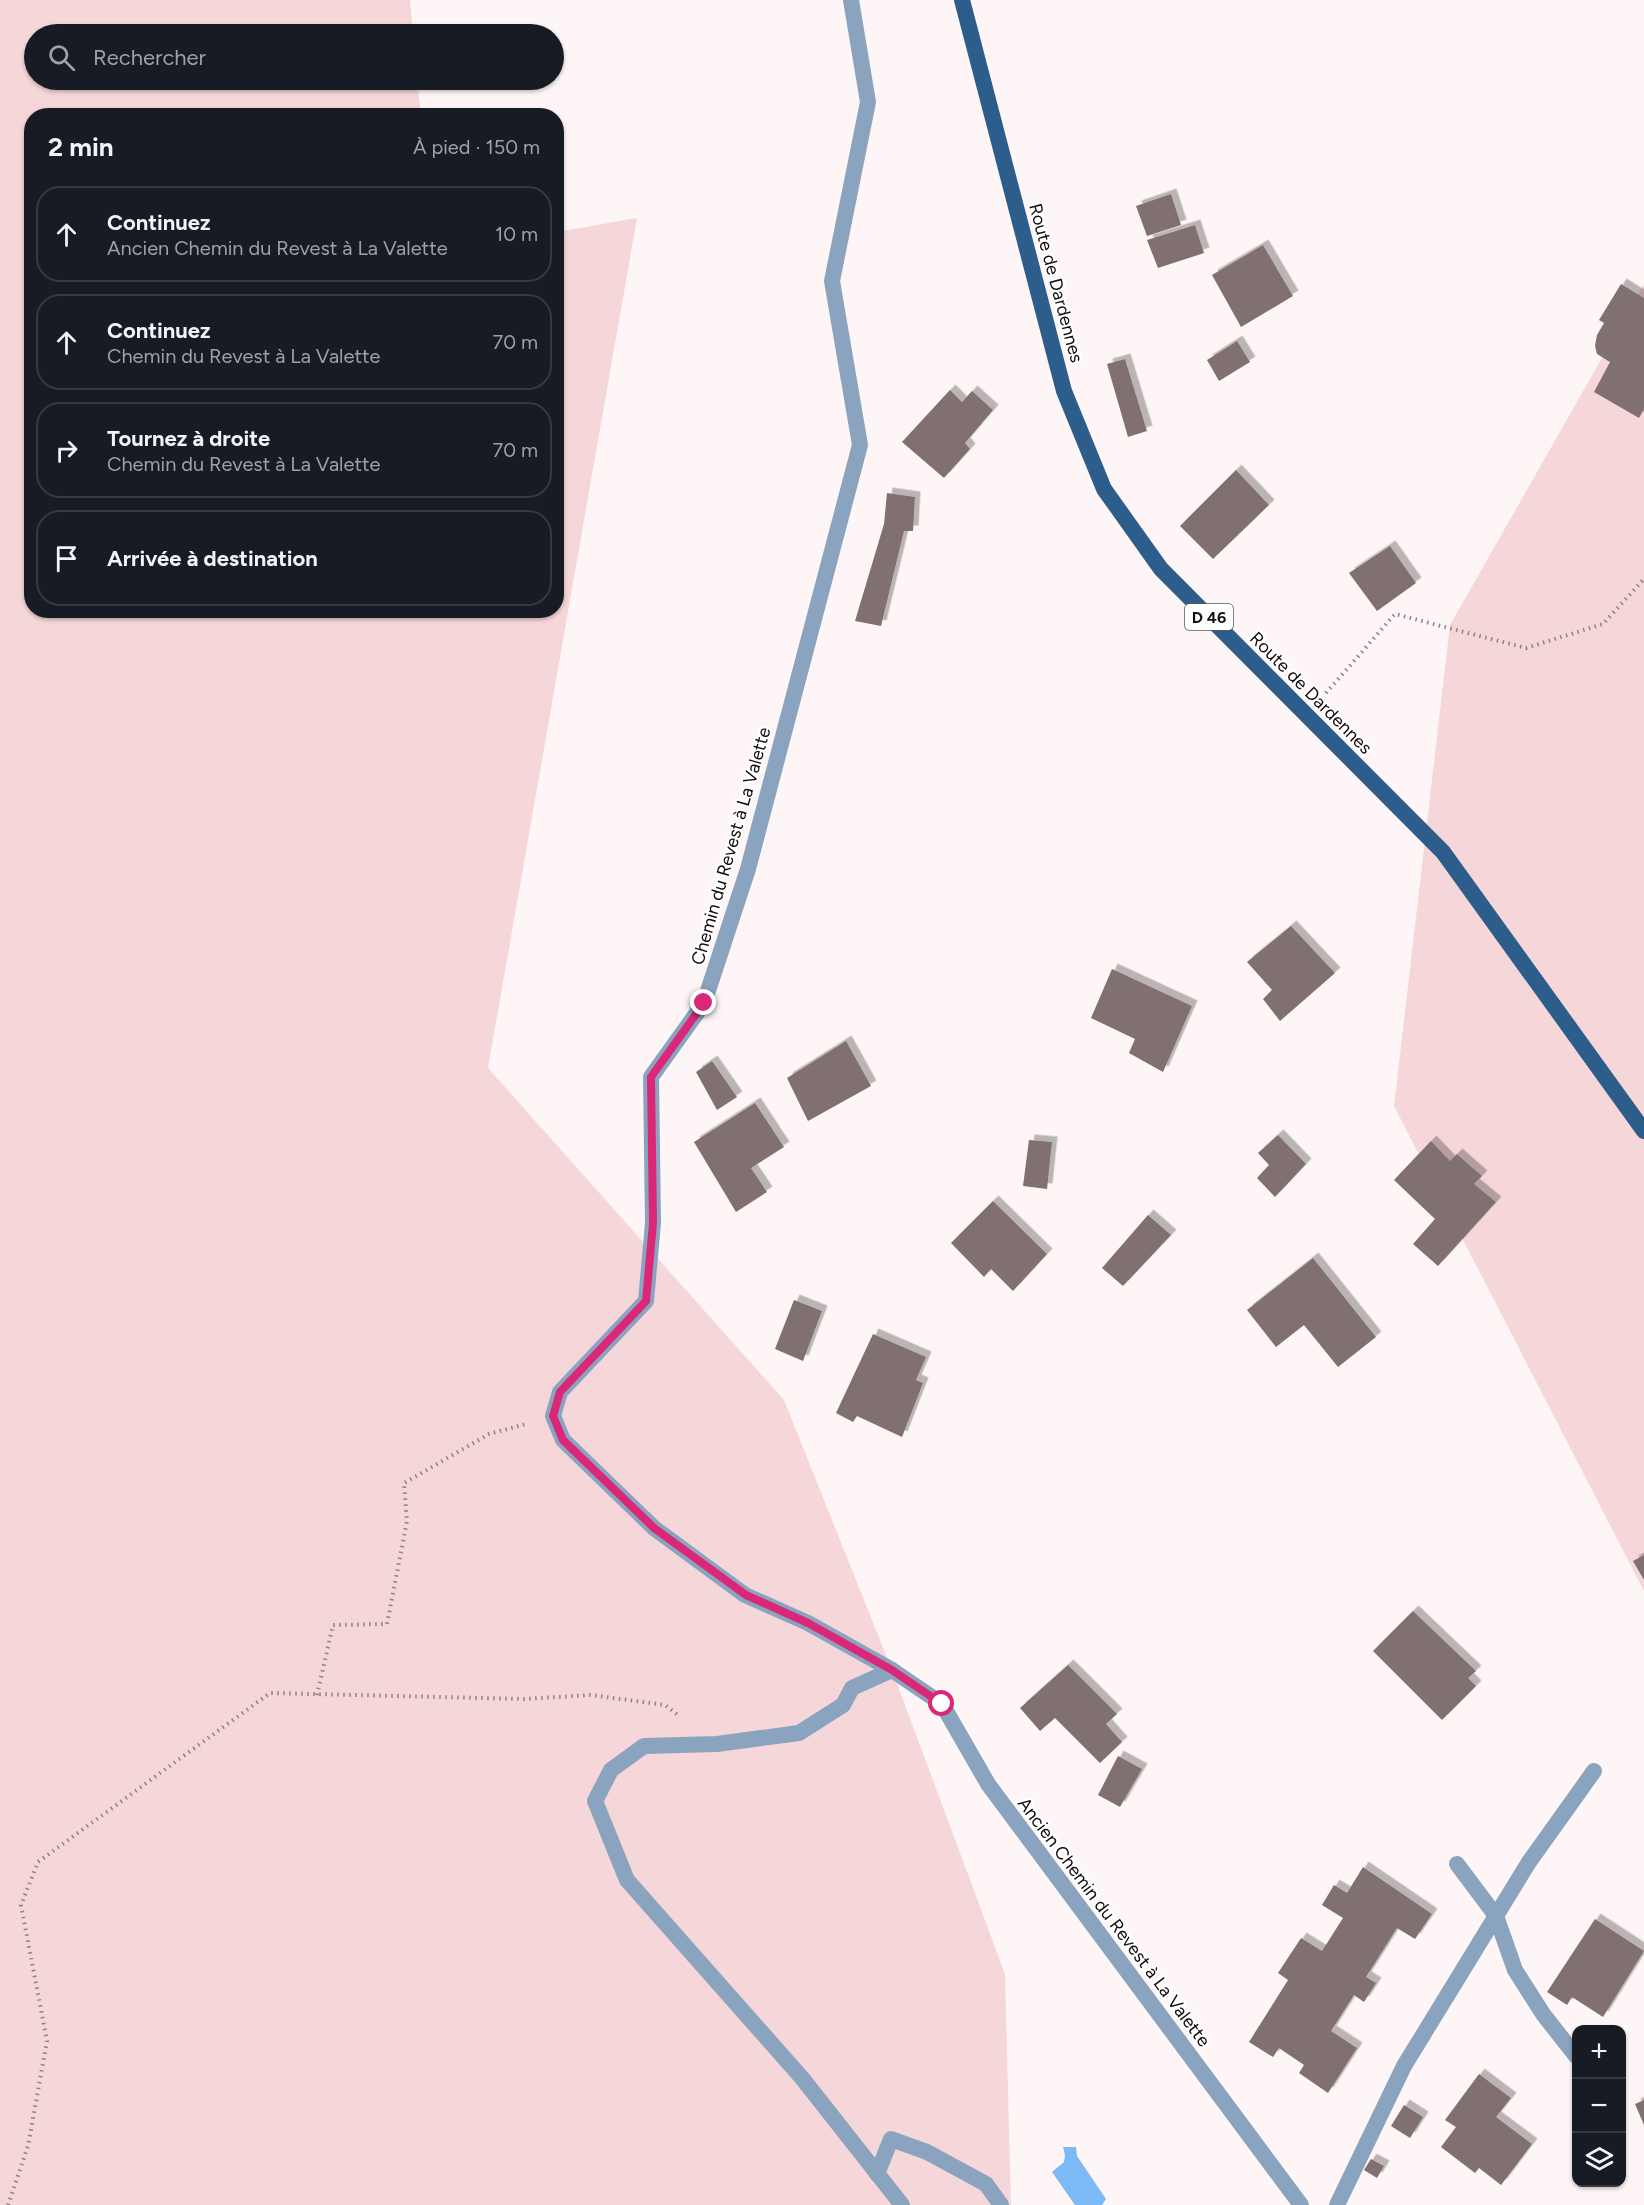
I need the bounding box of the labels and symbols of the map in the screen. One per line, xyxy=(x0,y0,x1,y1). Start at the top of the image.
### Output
street label: Route de Dardennes xyxy=(1024,201,1088,365)
road number: D 46 xyxy=(1185,604,1233,630)
street label: Route de Dardennes xyxy=(1245,627,1377,759)
street label: Chemin du Revest à La Valette xyxy=(687,725,776,967)
route end xyxy=(690,989,716,1015)
route start xyxy=(928,1690,954,1716)
street label: Ancien Chemin du Revest à La Valette xyxy=(1013,1793,1215,2051)

